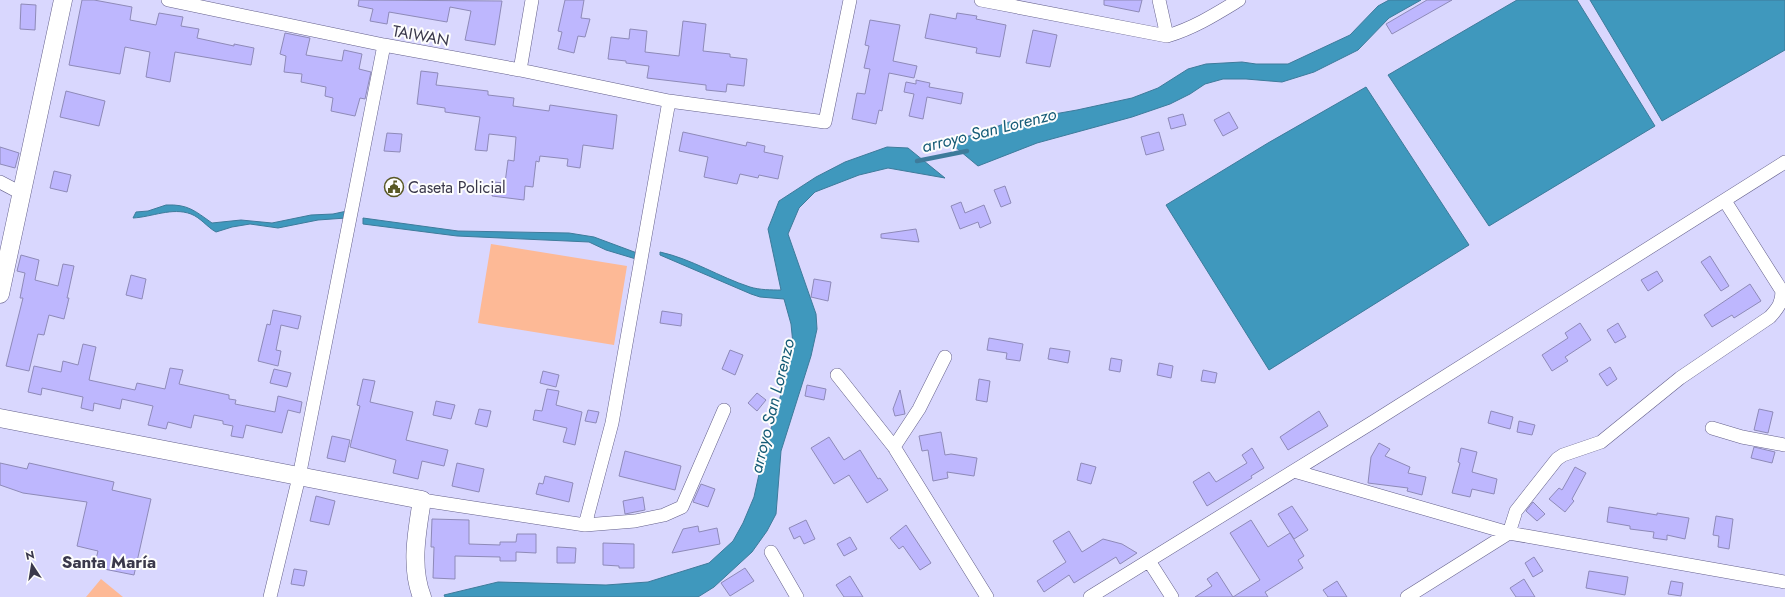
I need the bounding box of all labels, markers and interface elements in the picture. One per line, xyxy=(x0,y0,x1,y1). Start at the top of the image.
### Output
street label: TAIWAN xyxy=(391,19,451,52)
water label: arroyo San Lorenzo xyxy=(919,102,1059,158)
public building icon: Caseta Policial xyxy=(383,176,405,198)
place label: Caseta Policial xyxy=(408,176,506,199)
water label: arroyo San Lorenzo xyxy=(744,336,800,476)
north arrow xyxy=(12,545,52,585)
text: N xyxy=(24,546,36,564)
district label: Santa María xyxy=(62,550,156,574)

